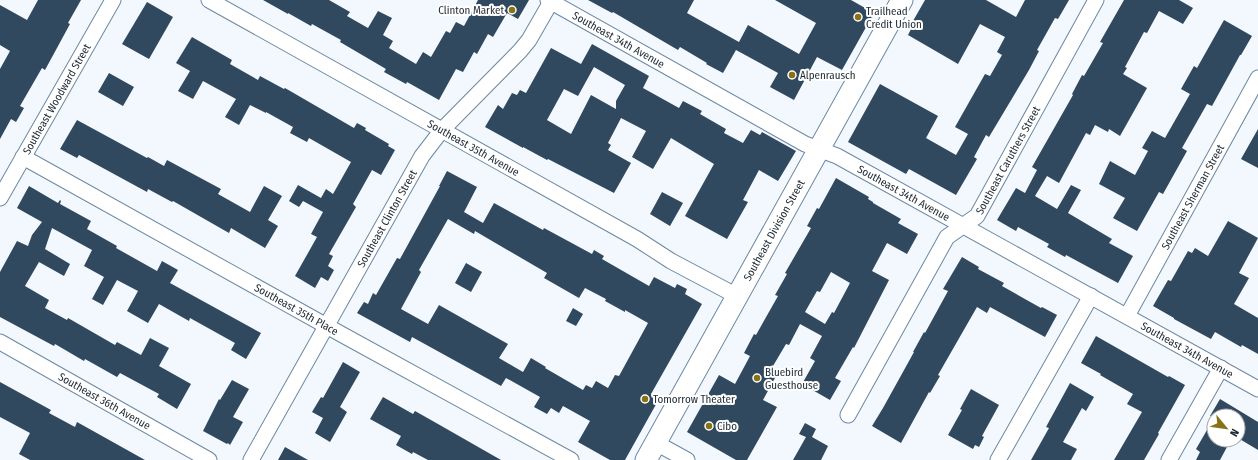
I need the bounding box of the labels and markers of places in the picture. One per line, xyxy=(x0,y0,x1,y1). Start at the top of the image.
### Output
place label: Clinton Market xyxy=(438,4,504,17)
marker: Clinton Market xyxy=(507,5,517,15)
place label: Trailhead Credit Union xyxy=(866,5,922,31)
marker: Trailhead Credit Union xyxy=(853,12,863,22)
place label: Alpenrausch xyxy=(800,69,856,82)
marker: Alpenrausch xyxy=(787,70,797,80)
place label: Bluebird Guesthouse xyxy=(765,366,818,392)
marker: Bluebird Guesthouse xyxy=(752,373,762,383)
place label: Tomorrow Theater xyxy=(653,393,735,406)
marker: Tomorrow Theater xyxy=(640,394,650,404)
place label: Cibo xyxy=(717,420,737,433)
marker: Cibo xyxy=(704,421,714,431)

